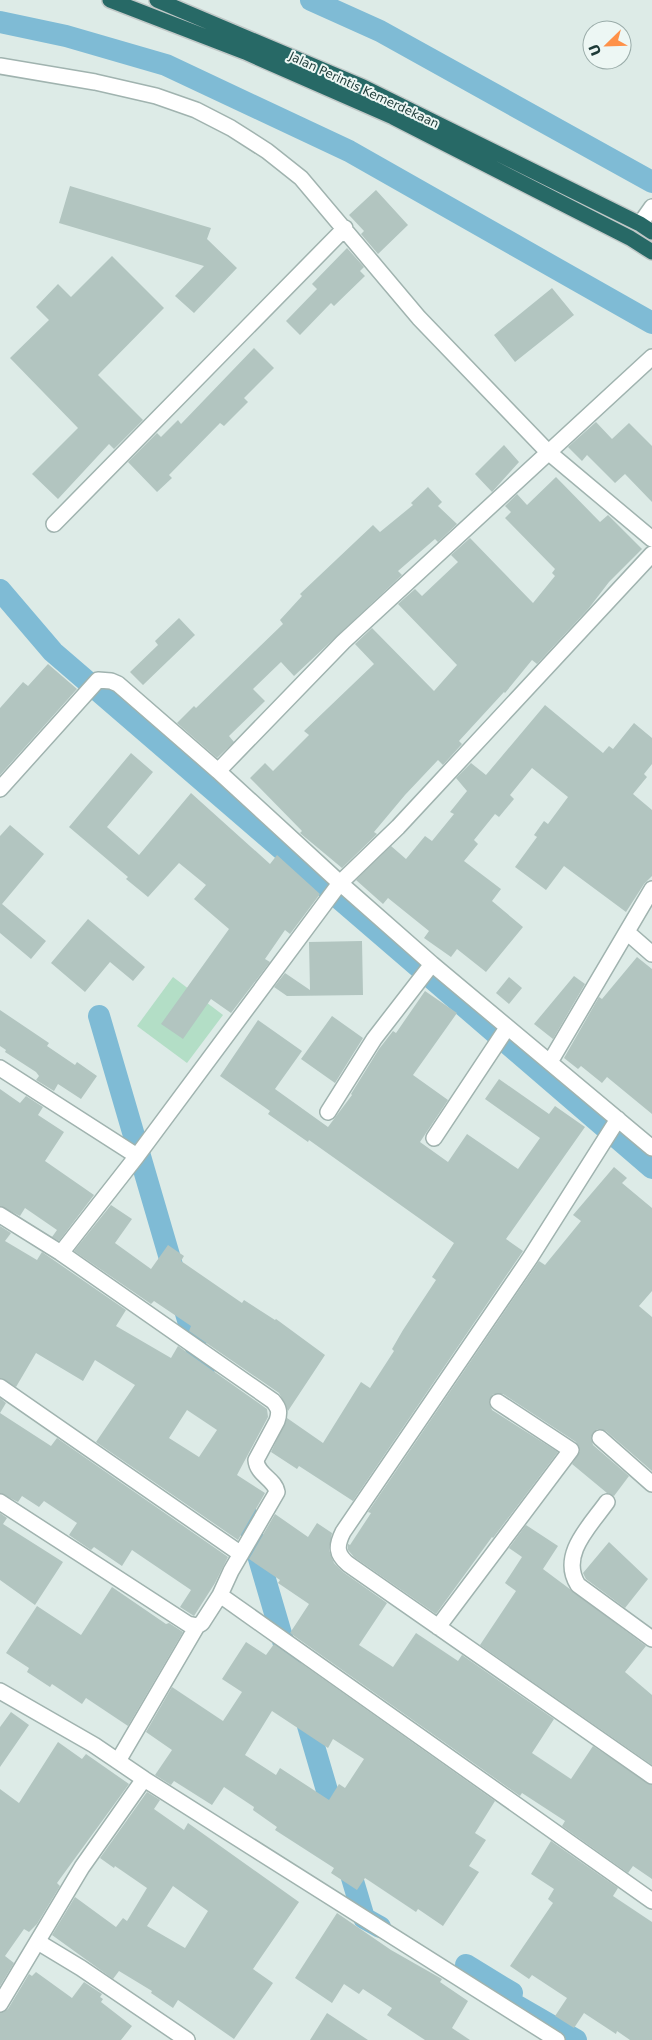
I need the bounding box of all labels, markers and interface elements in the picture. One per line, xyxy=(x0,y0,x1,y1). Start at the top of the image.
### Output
north arrow xyxy=(582,20,632,70)
text: U xyxy=(585,42,605,58)
street label: Jalan Perintis Kemerdekaan xyxy=(286,49,441,131)

